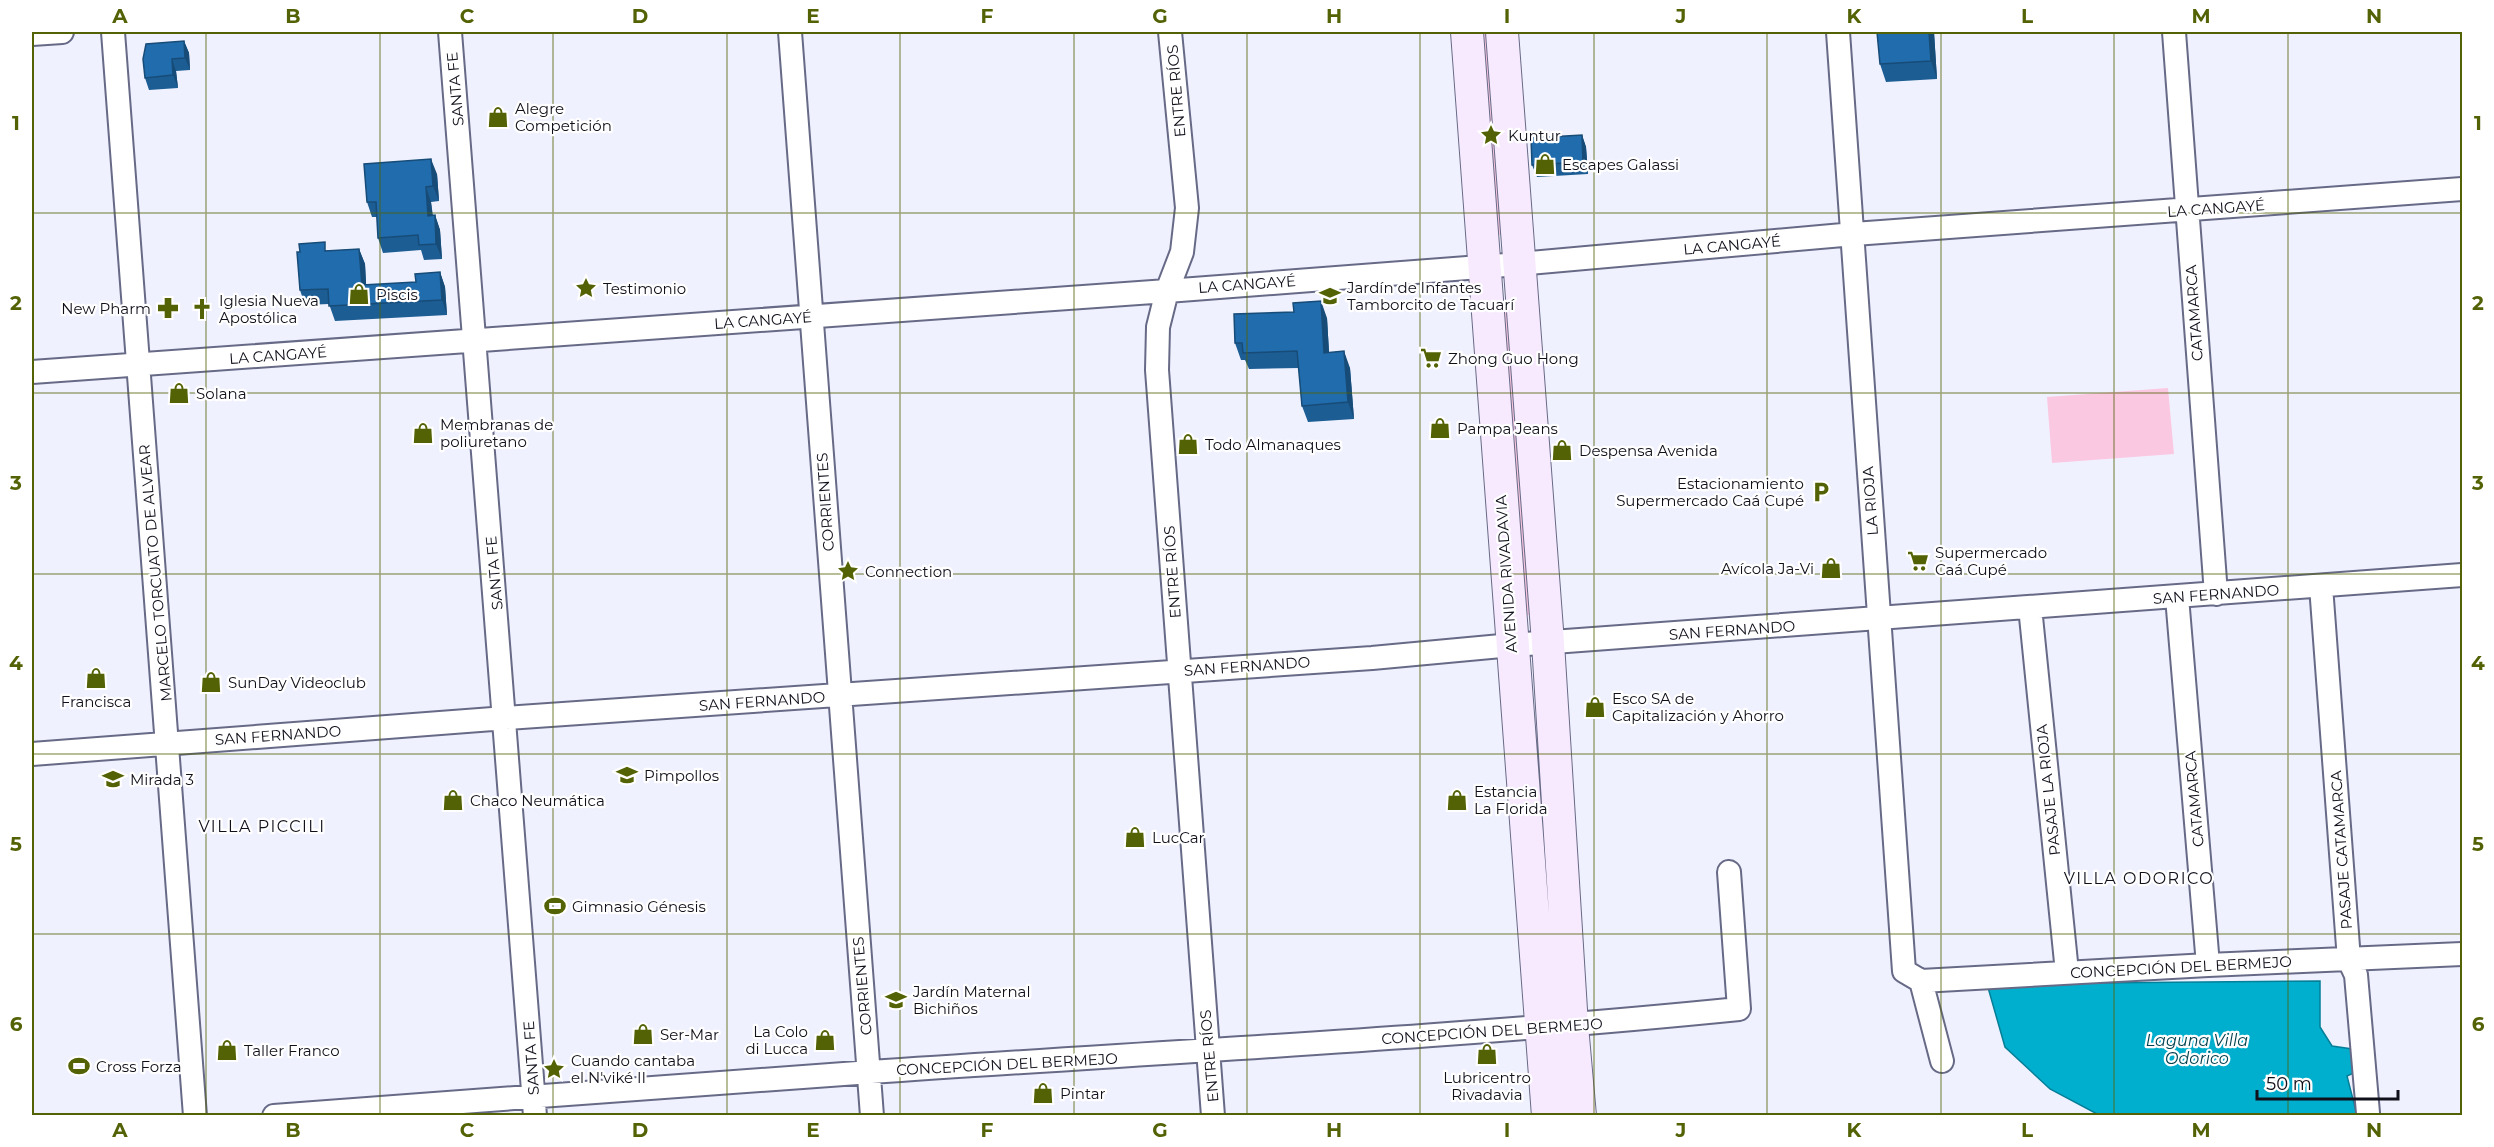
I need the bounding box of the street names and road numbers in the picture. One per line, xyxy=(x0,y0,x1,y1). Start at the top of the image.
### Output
street label: ENTRE RÍOS xyxy=(1162,44,1190,138)
street label: SANTA FE xyxy=(442,51,468,127)
street label: LA CANGAYÉ xyxy=(2167,195,2265,221)
street label: LA CANGAYÉ xyxy=(1682,231,1782,259)
street label: CATAMARCA xyxy=(2181,264,2207,362)
street label: LA CANGAYÉ xyxy=(1198,271,1296,297)
street label: LA CANGAYÉ xyxy=(714,307,812,333)
street label: LA CANGAYÉ xyxy=(229,342,327,368)
street label: MARCELO TORCUATO DE ALVEAR xyxy=(134,443,176,702)
street label: CORRIENTES xyxy=(812,452,838,552)
street label: LA RIOJA xyxy=(1858,466,1882,536)
street label: AVENIDA RIVADAVIA xyxy=(1491,494,1521,653)
street label: ENTRE RÍOS xyxy=(1159,525,1185,619)
street label: SANTA FE xyxy=(481,535,507,611)
street label: SAN FERNANDO xyxy=(2152,580,2280,608)
street label: SAN FERNANDO xyxy=(1668,616,1796,644)
street label: SAN FERNANDO xyxy=(1183,652,1311,680)
street label: SAN FERNANDO xyxy=(698,687,826,715)
street label: SAN FERNANDO xyxy=(214,721,342,749)
street label: PASAJE LA RIOJA xyxy=(2032,723,2064,857)
street label: CATAMARCA xyxy=(2180,750,2208,848)
street label: PASAJE CATAMARCA xyxy=(2326,770,2356,930)
street label: CORRIENTES xyxy=(848,936,876,1036)
street label: CONCEPCIÓN DEL BERMEJO xyxy=(2070,952,2292,982)
street label: ENTRE RÍOS xyxy=(1195,1009,1223,1103)
street label: CONCEPCIÓN DEL BERMEJO xyxy=(1381,1014,1603,1048)
street label: SANTA FE xyxy=(519,1020,543,1096)
street label: CONCEPCIÓN DEL BERMEJO xyxy=(896,1049,1118,1079)

